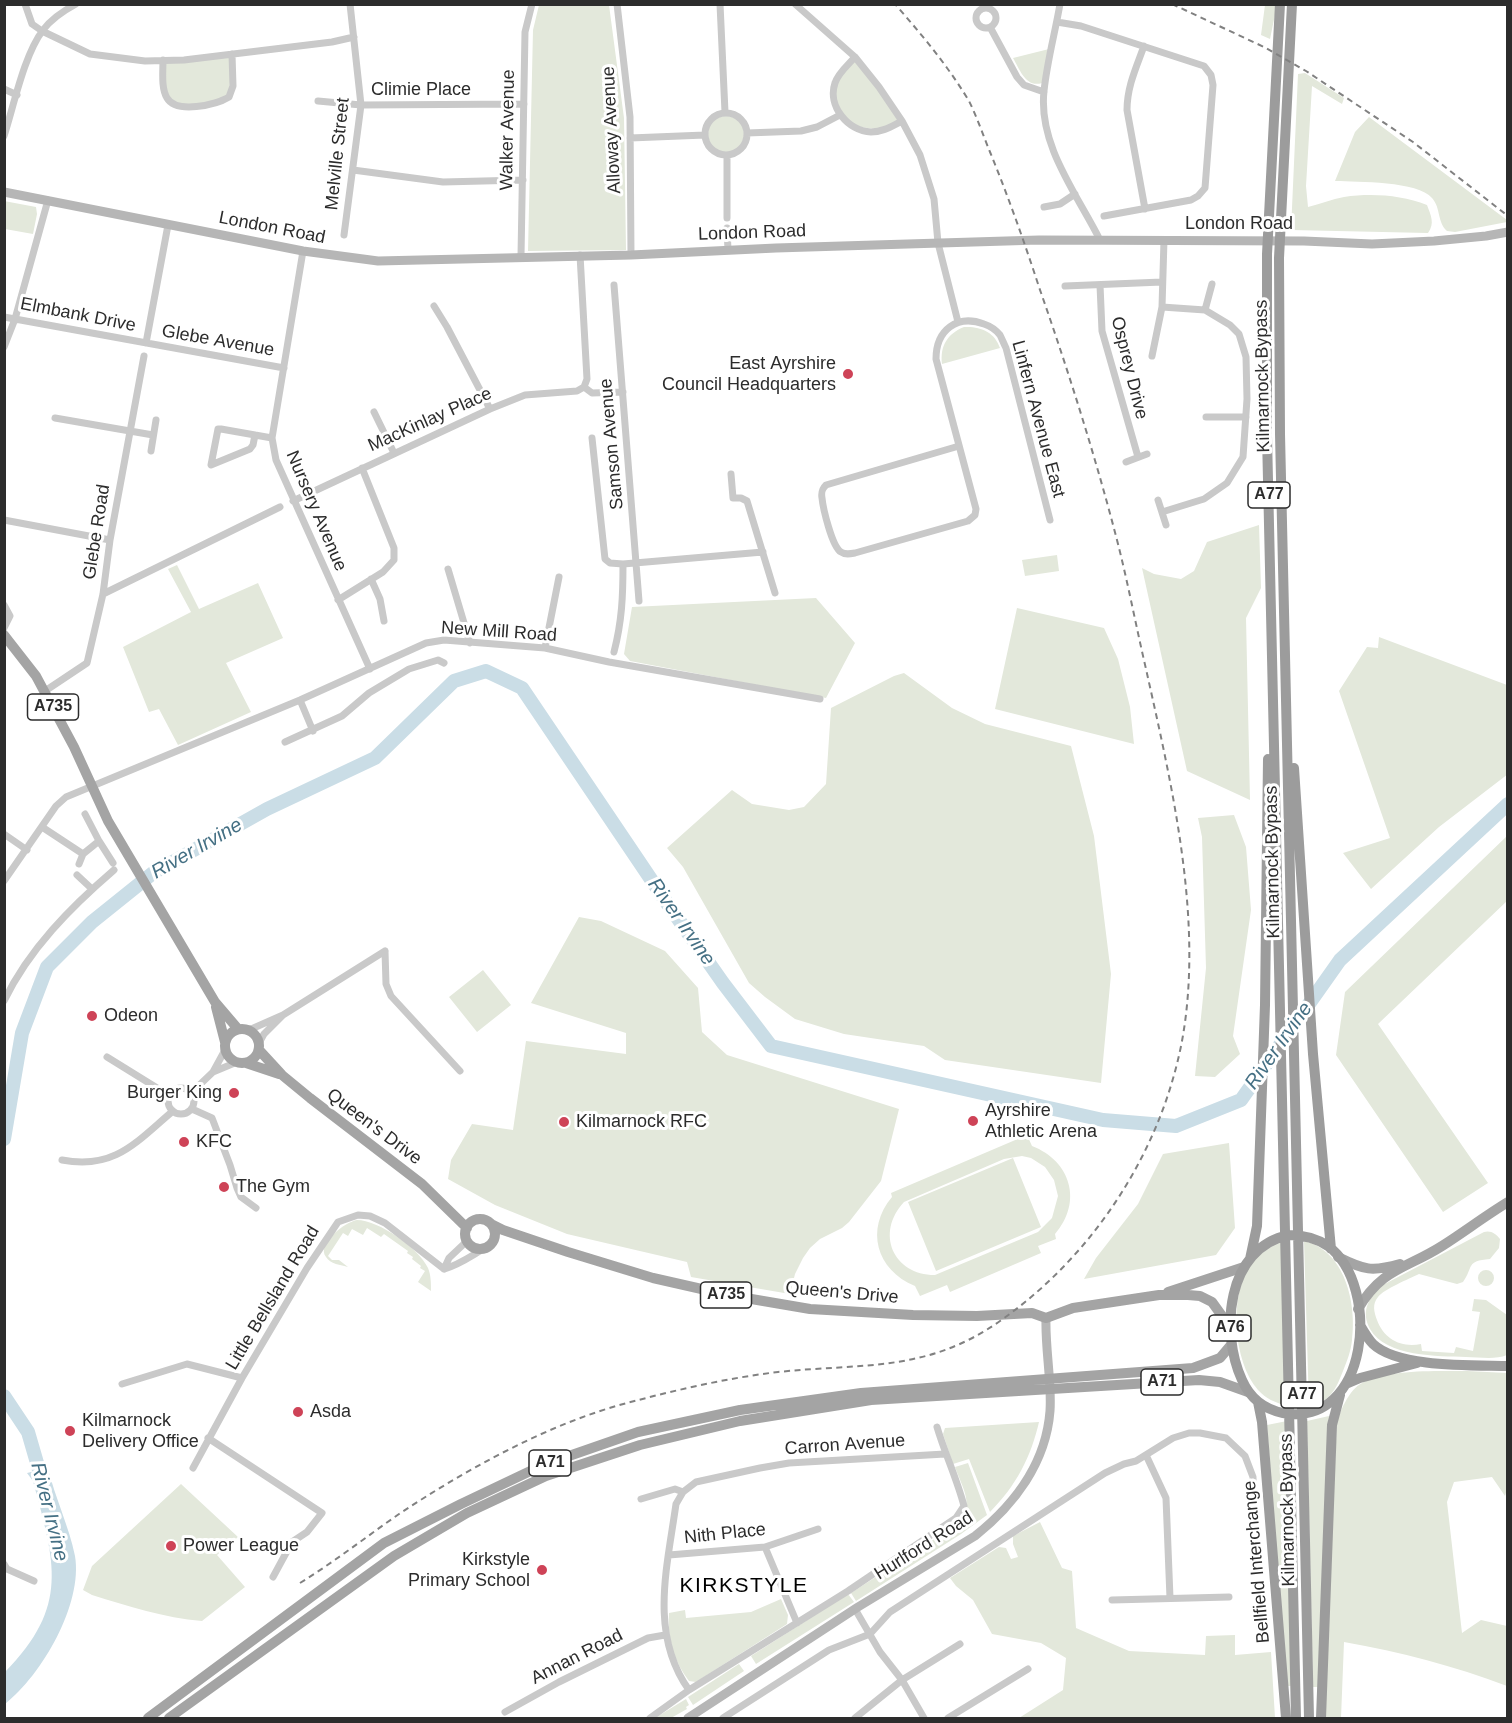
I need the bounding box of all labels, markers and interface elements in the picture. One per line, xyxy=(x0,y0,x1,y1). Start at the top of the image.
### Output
street label: Alloway Avenue xyxy=(598,66,626,194)
street label: Walker Avenue xyxy=(496,69,520,191)
street label: Climie Place xyxy=(371,79,471,101)
street label: Melville Street xyxy=(321,97,355,211)
street label: London Road xyxy=(217,207,327,249)
street label: London Road xyxy=(1185,213,1293,235)
street label: London Road xyxy=(698,220,806,246)
street label: Elmbank Drive xyxy=(18,293,138,337)
street label: Kilmarnock Bypass xyxy=(1251,299,1275,453)
street label: Osprey Drive xyxy=(1106,314,1152,422)
street label: Glebe Avenue xyxy=(160,320,276,362)
street label: Linfern Avenue East xyxy=(1007,338,1069,500)
place label: East Ayrshire Council Headquarters xyxy=(662,353,836,395)
marker: East Ayrshire Council Headquarters xyxy=(841,367,855,381)
street label: Samson Avenue xyxy=(595,377,629,511)
street label: MacKinlay Place xyxy=(365,383,495,457)
street label: Nursery Avenue xyxy=(281,448,351,574)
road number: A77 xyxy=(1248,482,1290,508)
street label: Glebe Road xyxy=(79,483,115,581)
street label: New Mill Road xyxy=(440,617,558,647)
road number: A735 xyxy=(28,694,78,720)
street label: Kilmarnock Bypass xyxy=(1261,785,1285,939)
water label: River Irvine xyxy=(147,813,247,885)
water label: River Irvine xyxy=(642,874,720,970)
water label: River Irvine xyxy=(1240,998,1318,1094)
place label: Odeon xyxy=(104,1005,158,1027)
marker: Odeon xyxy=(85,1009,99,1023)
place label: Burger King xyxy=(127,1082,222,1104)
street label: Queen's Drive xyxy=(322,1084,426,1170)
marker: Burger King xyxy=(227,1086,241,1100)
place label: Ayrshire Athletic Arena xyxy=(985,1100,1097,1142)
place label: Kilmarnock RFC xyxy=(576,1111,707,1133)
marker: Ayrshire Athletic Arena xyxy=(966,1114,980,1128)
marker: Kilmarnock RFC xyxy=(557,1115,571,1129)
place label: KFC xyxy=(196,1131,232,1153)
marker: KFC xyxy=(177,1135,191,1149)
place label: The Gym xyxy=(236,1176,310,1198)
marker: The Gym xyxy=(217,1180,231,1194)
street label: Little Bellsland Road xyxy=(221,1222,325,1374)
street label: Queen's Drive xyxy=(785,1277,899,1309)
road number: A735 xyxy=(700,1282,752,1308)
road number: A76 xyxy=(1209,1315,1251,1341)
road number: A71 xyxy=(1141,1369,1183,1395)
road number: A77 xyxy=(1281,1382,1323,1408)
place label: Asda xyxy=(310,1401,351,1423)
marker: Asda xyxy=(291,1405,305,1419)
place label: Kilmarnock Delivery Office xyxy=(82,1410,199,1452)
marker: Kilmarnock Delivery Office xyxy=(63,1424,77,1438)
street label: Carron Avenue xyxy=(784,1430,906,1460)
street label: Kilmarnock Bypass xyxy=(1276,1433,1300,1587)
road number: A71 xyxy=(529,1450,571,1476)
water label: River Irvine xyxy=(25,1460,73,1564)
street label: Bellfield Interchange xyxy=(1239,1480,1275,1644)
street label: Hurlford Road xyxy=(871,1507,977,1585)
street label: Nith Place xyxy=(683,1519,767,1549)
place label: Power League xyxy=(183,1535,299,1557)
marker: Power League xyxy=(164,1539,178,1553)
place label: Kirkstyle Primary School xyxy=(408,1549,530,1592)
marker: Kirkstyle Primary School xyxy=(535,1563,549,1577)
district label: KIRKSTYLE xyxy=(679,1573,809,1599)
street label: Annan Road xyxy=(528,1625,626,1689)

